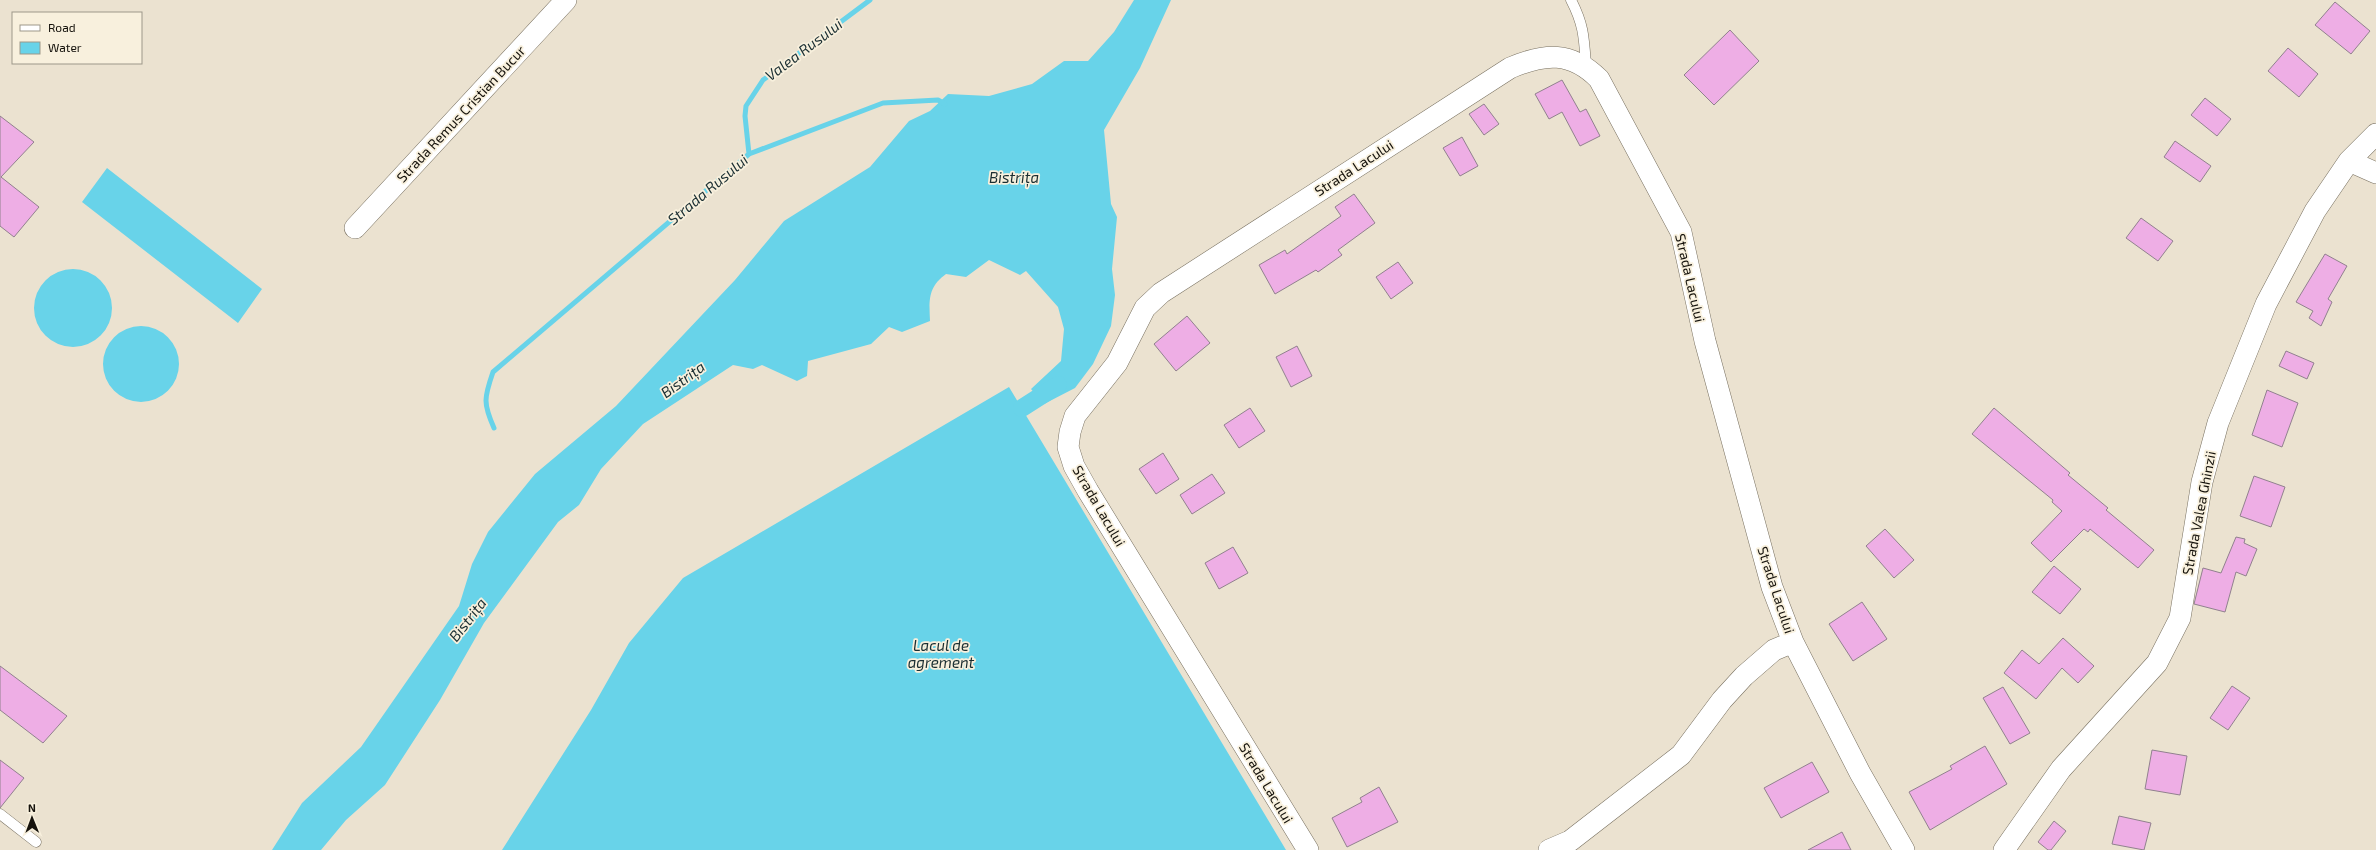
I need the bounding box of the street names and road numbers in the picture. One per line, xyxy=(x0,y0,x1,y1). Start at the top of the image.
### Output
street label: Strada Remus Cristian Bucur xyxy=(393,41,529,186)
street label: Strada Lacului xyxy=(1311,136,1396,199)
street label: Strada Lacului xyxy=(1672,232,1709,324)
street label: Strada Valea Ghinzii xyxy=(2178,450,2219,576)
street label: Strada Lacului xyxy=(1069,462,1129,549)
street label: Strada Lacului xyxy=(1754,544,1799,636)
street label: Strada Lacului xyxy=(1236,740,1297,826)

